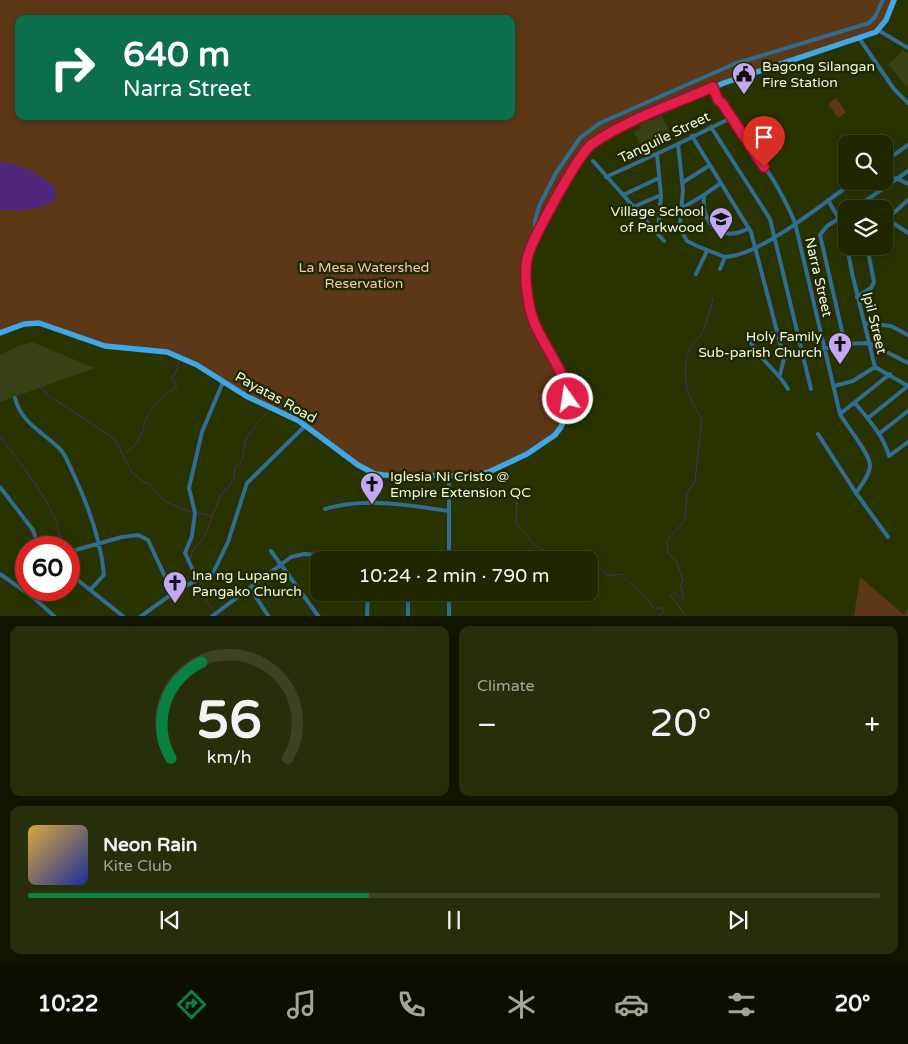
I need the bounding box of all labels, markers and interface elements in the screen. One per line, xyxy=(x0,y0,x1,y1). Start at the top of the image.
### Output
text: 640 m xyxy=(123,34,230,76)
icon: right xyxy=(40,35,105,100)
place label: Bagong Silangan Fire Station xyxy=(762,58,875,91)
public building icon: Bagong Silangan Fire Station xyxy=(731,61,757,95)
text: Narra Street xyxy=(123,76,251,102)
street label: Tanguile Street xyxy=(616,108,713,167)
pin xyxy=(743,116,785,167)
icon: arrive xyxy=(750,123,778,151)
map controls xyxy=(838,135,893,255)
button: search xyxy=(838,135,893,190)
button: layers xyxy=(838,200,893,255)
place label: Village School of Parkwood xyxy=(611,203,704,236)
school or university icon: Village School of Parkwood xyxy=(708,206,734,240)
street label: Narra Street xyxy=(801,236,836,319)
park label: La Mesa Watershed Reservation xyxy=(299,259,429,292)
street label: Ipil Street xyxy=(859,290,891,357)
place label: Holy Family Sub-parish Church xyxy=(698,328,822,361)
church icon: Holy Family Sub-parish Church xyxy=(827,331,853,365)
street label: Payatas Road xyxy=(232,368,320,427)
position arrow xyxy=(541,372,593,424)
place label: Iglesia Ni Cristo @ Empire Extension QC xyxy=(390,468,531,501)
church icon: Iglesia Ni Cristo @ Empire Extension QC xyxy=(359,471,385,505)
speed limit sign: 60 xyxy=(15,536,80,601)
text: 10:24 · 2 min · 790 m xyxy=(358,565,550,587)
place label: Ina ng Lupang Pangako Church xyxy=(192,567,302,600)
church icon: Ina ng Lupang Pangako Church xyxy=(162,570,188,604)
text: Climate xyxy=(477,676,535,696)
text: 56 xyxy=(197,689,262,752)
text: 20° xyxy=(650,701,712,747)
text: − xyxy=(477,708,497,742)
text: + xyxy=(864,708,880,742)
text: km/h xyxy=(207,747,252,768)
text: Neon Rain xyxy=(103,834,197,856)
text: Kite Club xyxy=(103,856,172,876)
icon: previous xyxy=(156,906,184,934)
icon: pause xyxy=(440,906,468,934)
icon: next xyxy=(724,906,752,934)
icon: directions xyxy=(174,987,209,1022)
icon: music xyxy=(284,987,319,1022)
icon: phone xyxy=(394,987,429,1022)
icon: climate xyxy=(504,987,539,1022)
icon: car xyxy=(614,987,649,1022)
icon: filters xyxy=(724,987,759,1022)
text: 10:22 xyxy=(38,991,99,1017)
text: 20° xyxy=(834,991,870,1017)

